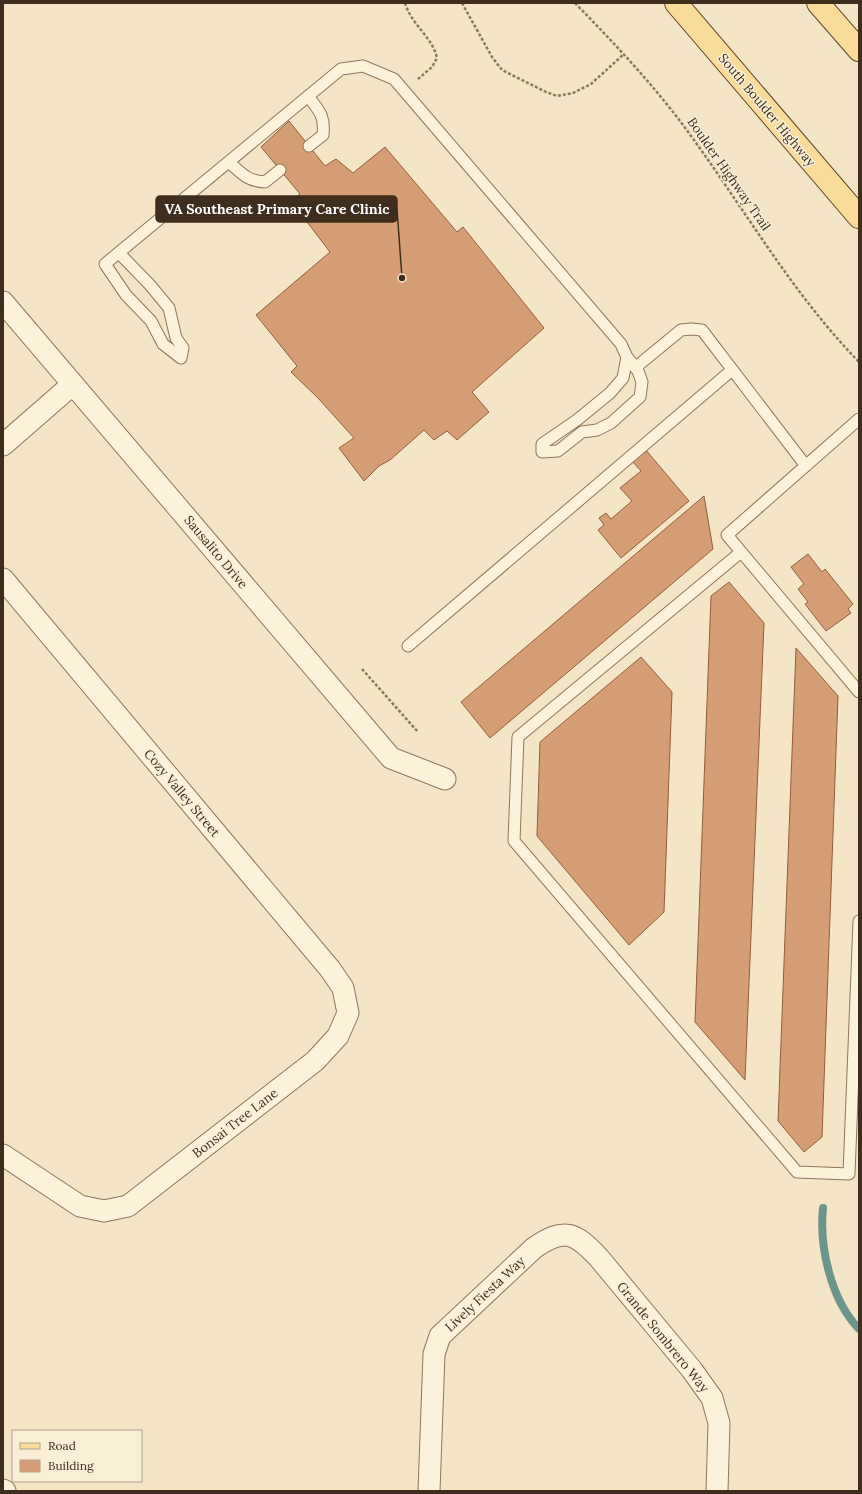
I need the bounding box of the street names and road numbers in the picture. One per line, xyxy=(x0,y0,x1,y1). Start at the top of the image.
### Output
street label: South Boulder Highway xyxy=(715,50,819,170)
street label: Boulder Highway Trail xyxy=(683,114,775,234)
street label: Sausalito Drive xyxy=(180,512,252,592)
street label: Cozy Valley Street xyxy=(140,746,224,840)
street label: Bonsai Tree Lane xyxy=(189,1084,281,1162)
street label: Lively Fiesta Way xyxy=(441,1252,529,1335)
street label: Grande Sombrero Way xyxy=(613,1278,713,1396)

